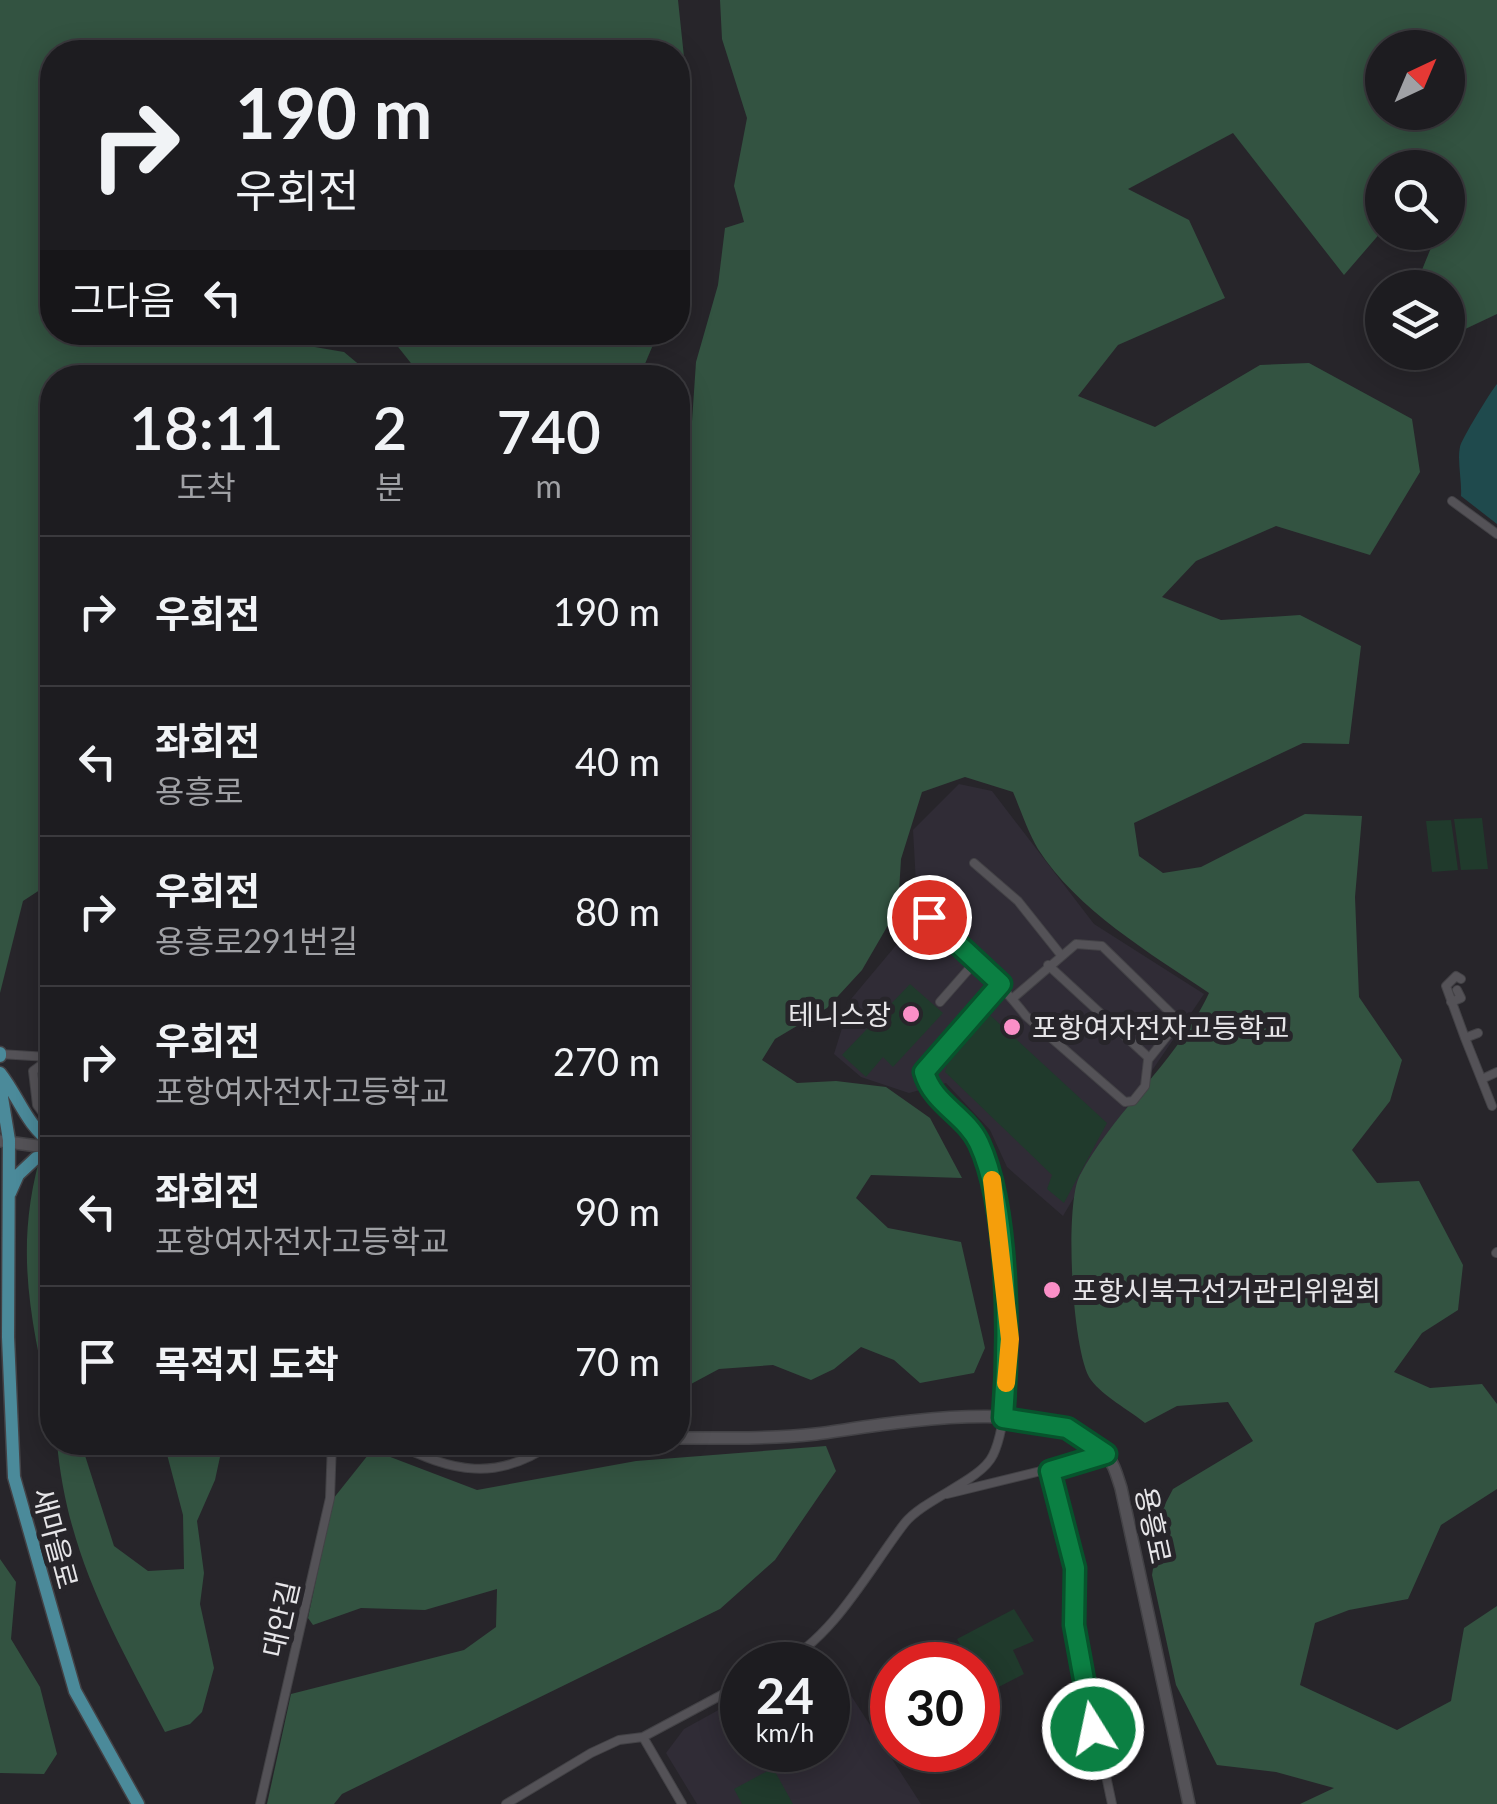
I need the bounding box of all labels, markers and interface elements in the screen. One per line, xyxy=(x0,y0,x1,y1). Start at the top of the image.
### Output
north arrow xyxy=(1365,30,1465,130)
map controls xyxy=(1365,30,1465,370)
text: 190 m xyxy=(235,70,432,154)
icon: right xyxy=(70,80,200,210)
button: search xyxy=(1365,150,1465,250)
text: 우회전 xyxy=(235,163,359,217)
icon: left xyxy=(195,270,250,325)
button: layers xyxy=(1365,270,1465,370)
text: 그다음 xyxy=(70,276,175,322)
text: 18:11 xyxy=(129,391,284,463)
text: 2 xyxy=(373,391,407,463)
text: 740 xyxy=(497,395,601,467)
text: m xyxy=(536,466,562,505)
text: 도착 xyxy=(177,467,236,506)
text: 분 xyxy=(375,467,405,506)
icon: right xyxy=(70,584,125,639)
text: 190 m xyxy=(553,588,660,634)
text: 우회전 xyxy=(155,590,260,636)
text: 좌회전 xyxy=(155,717,260,763)
icon: left xyxy=(70,734,125,789)
text: 40 m xyxy=(575,738,660,784)
text: 용흥로 xyxy=(155,771,243,810)
text: 우회전 xyxy=(155,867,260,913)
pin xyxy=(887,875,972,960)
icon: right xyxy=(70,884,125,939)
text: 80 m xyxy=(575,888,660,934)
icon: arrive xyxy=(902,890,957,945)
text: 용흥로291번길 xyxy=(155,921,358,960)
place label: 테니스장 xyxy=(788,997,891,1031)
marker: 테니스장 xyxy=(900,1003,922,1025)
place label: 포항여자전자고등학교 xyxy=(1032,1010,1290,1044)
marker: 포항여자전자고등학교 xyxy=(1001,1016,1023,1038)
text: 우회전 xyxy=(155,1017,260,1063)
icon: right xyxy=(70,1034,125,1089)
text: 270 m xyxy=(553,1038,660,1084)
text: 포항여자전자고등학교 xyxy=(155,1071,449,1110)
text: 좌회전 xyxy=(155,1167,260,1213)
icon: left xyxy=(70,1184,125,1239)
text: 90 m xyxy=(575,1188,660,1234)
text: 포항여자전자고등학교 xyxy=(155,1221,449,1260)
place label: 포항시북구선거관리위원회 xyxy=(1072,1273,1381,1307)
marker: 포항시북구선거관리위원회 xyxy=(1041,1279,1063,1301)
icon: arrive xyxy=(70,1334,125,1389)
text: 70 m xyxy=(575,1338,660,1384)
text: 목적지 도착 xyxy=(155,1340,339,1386)
street label: 새마을로 xyxy=(26,1484,86,1592)
street label: 용흥로 xyxy=(1129,1484,1179,1566)
street label: 대안길 xyxy=(255,1578,305,1660)
speed limit sign: 30 xyxy=(870,1642,1000,1772)
text: 24 xyxy=(756,1665,814,1725)
position arrow xyxy=(1041,1677,1145,1781)
text: km/h xyxy=(756,1717,814,1747)

